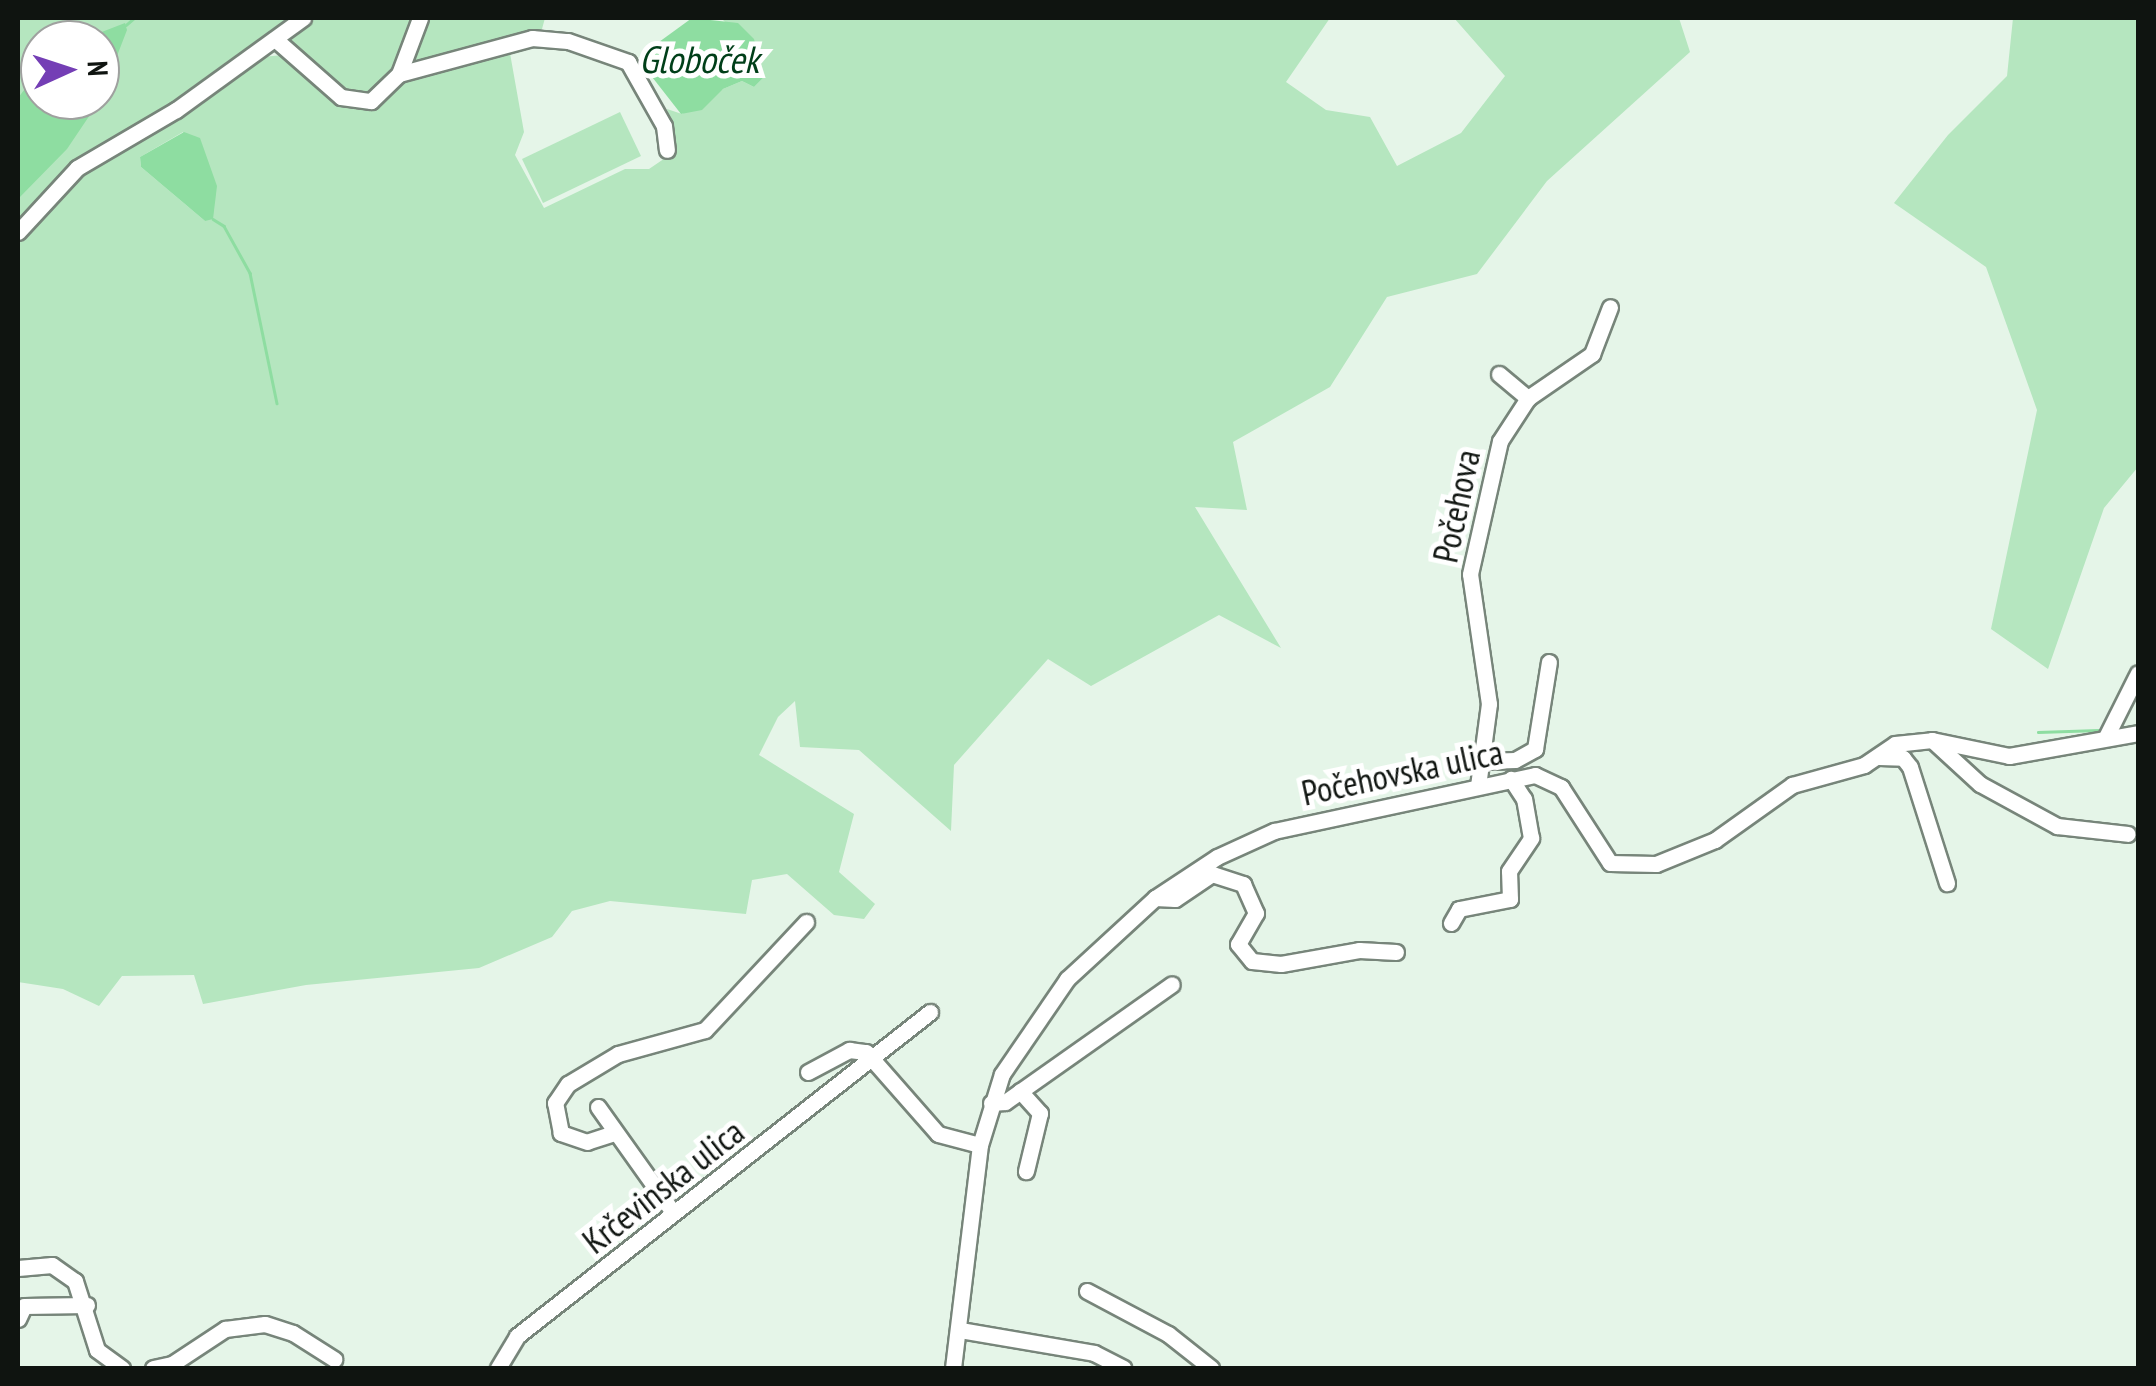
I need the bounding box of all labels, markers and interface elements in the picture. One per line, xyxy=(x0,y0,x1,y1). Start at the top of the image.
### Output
north arrow xyxy=(20,20,120,120)
water label: Globoček xyxy=(639,36,759,82)
text: N xyxy=(80,60,117,77)
street label: Počehova xyxy=(1424,446,1488,566)
street label: Počehovska ulica xyxy=(1298,730,1506,814)
street label: Krčevinska ulica xyxy=(574,1110,752,1262)

